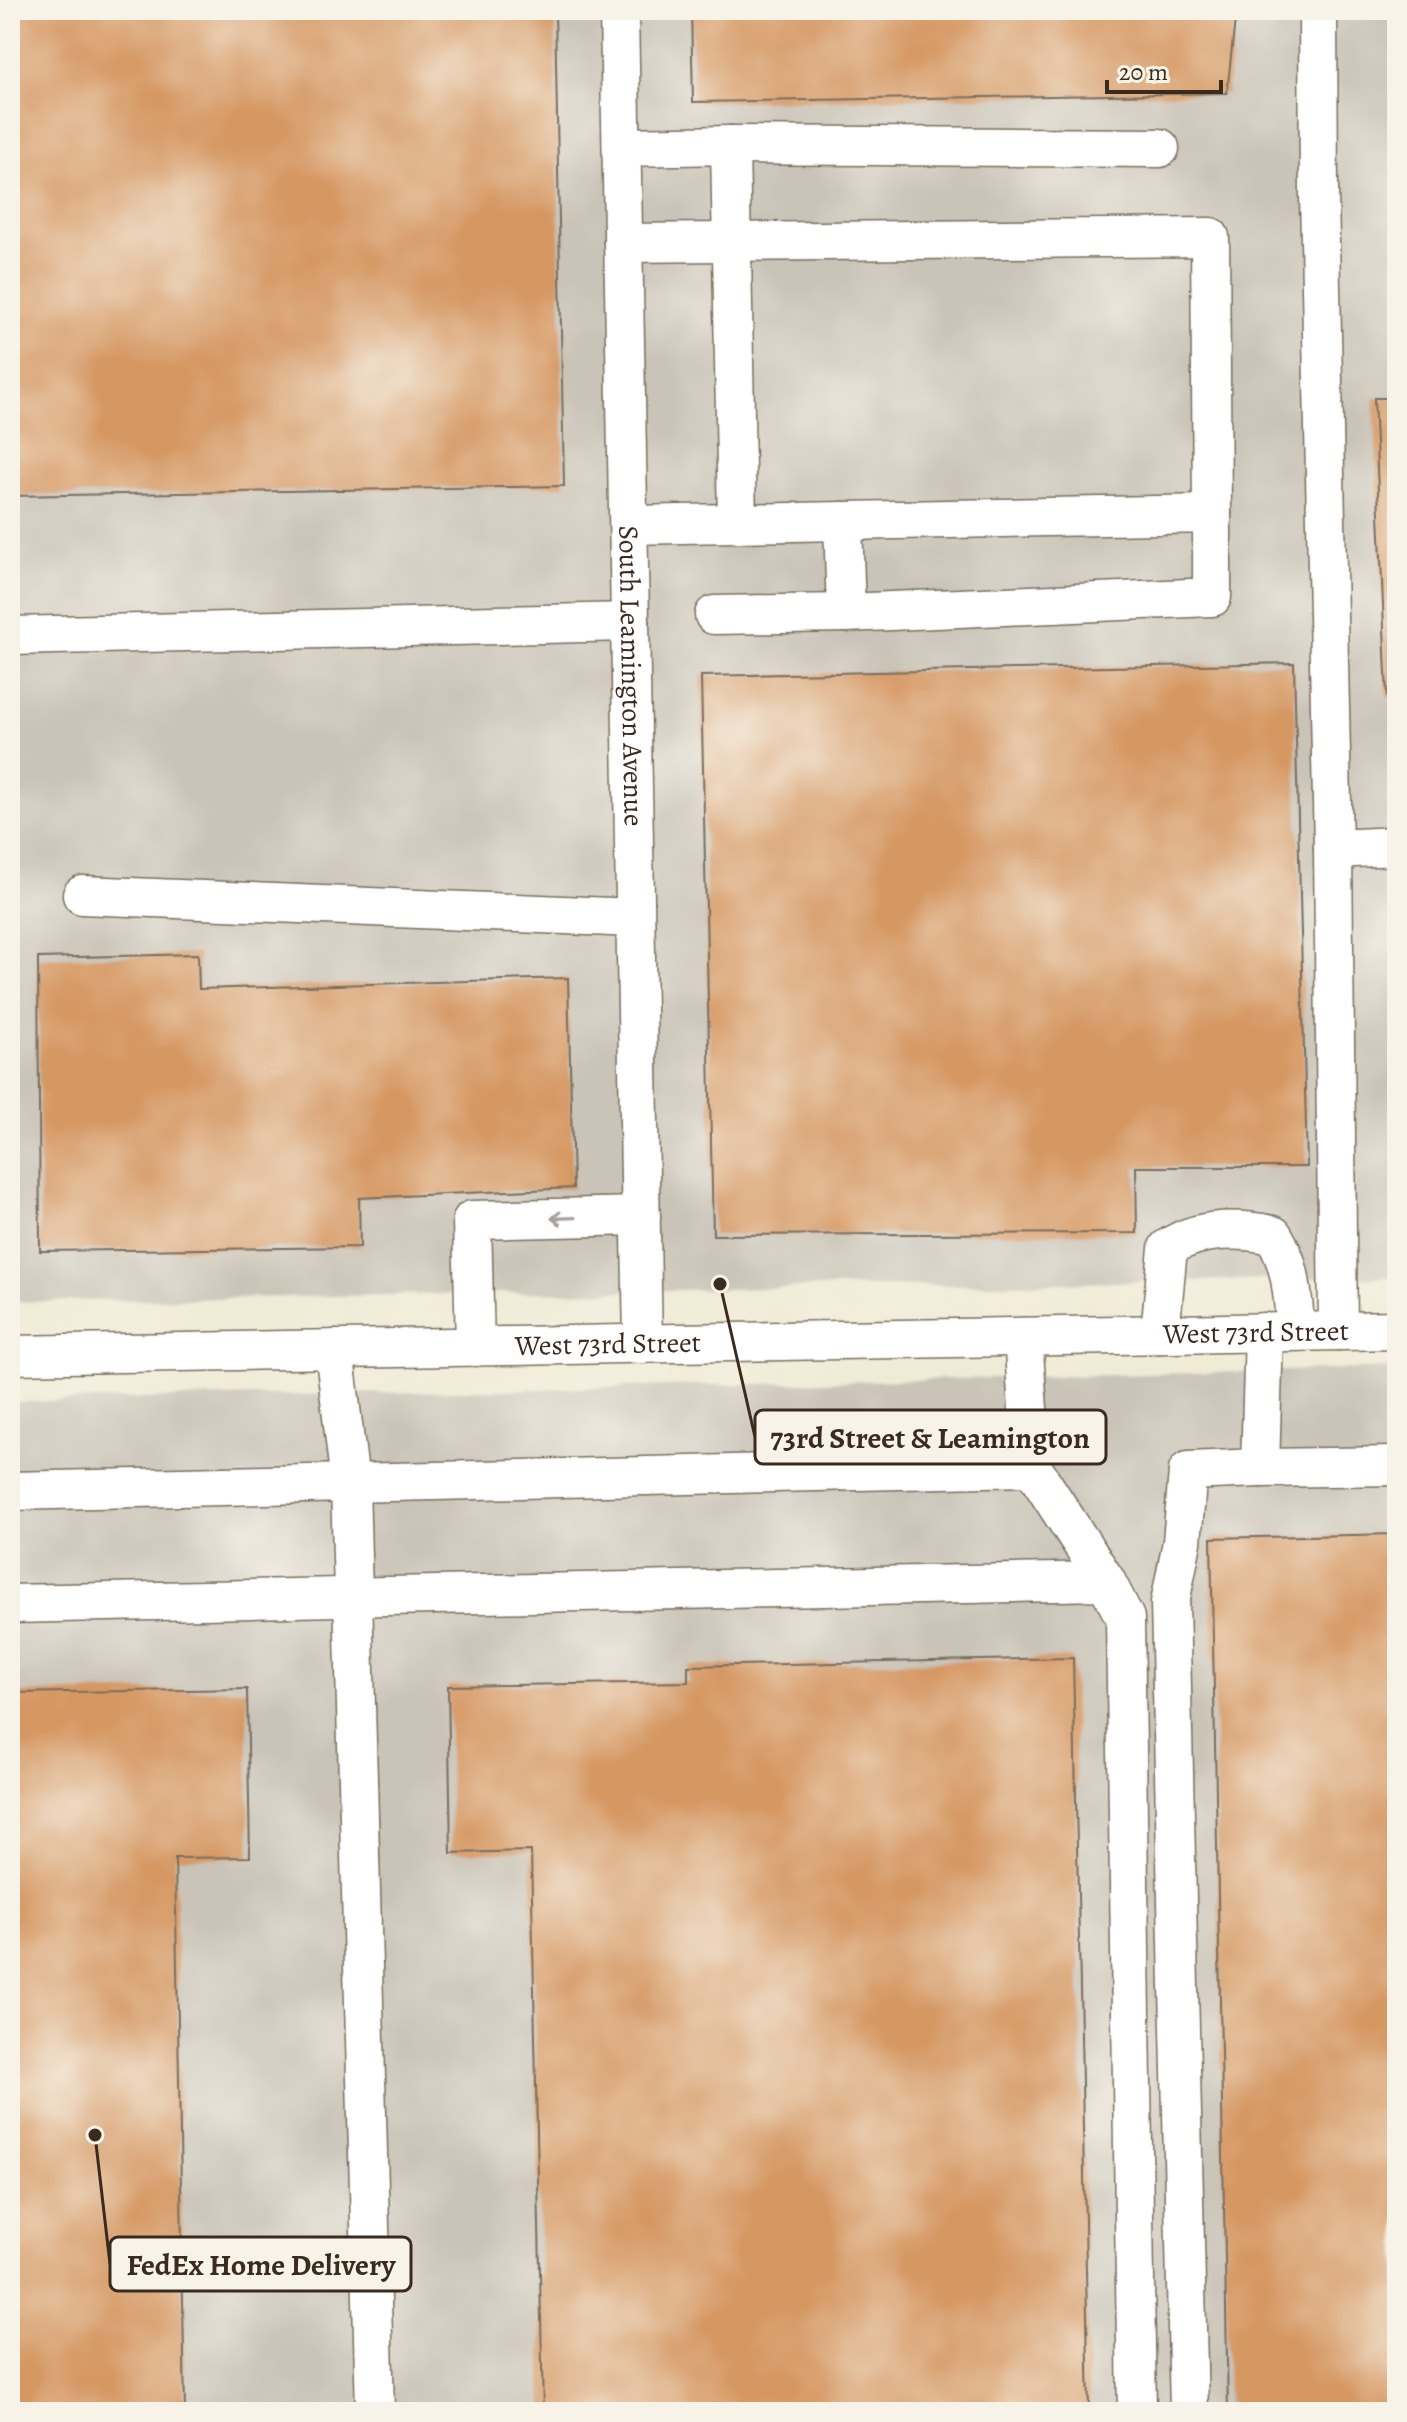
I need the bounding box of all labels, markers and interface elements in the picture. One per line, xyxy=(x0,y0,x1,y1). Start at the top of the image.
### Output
scale bar xyxy=(1107,44,1221,94)
text: 20 m xyxy=(1119,56,1168,88)
street label: South Leamington Avenue xyxy=(609,525,653,827)
one-way arrow xyxy=(550,1210,577,1226)
street label: West 73rd Street xyxy=(1161,1312,1349,1353)
street label: West 73rd Street xyxy=(514,1324,701,1365)
callout: 73rd Street & Leamington xyxy=(755,1410,1106,1464)
text: 73rd Street & Leamington xyxy=(770,1418,1090,1458)
callout: FedEx Home Delivery xyxy=(110,2237,411,2291)
text: FedEx Home Delivery xyxy=(126,2245,397,2285)

